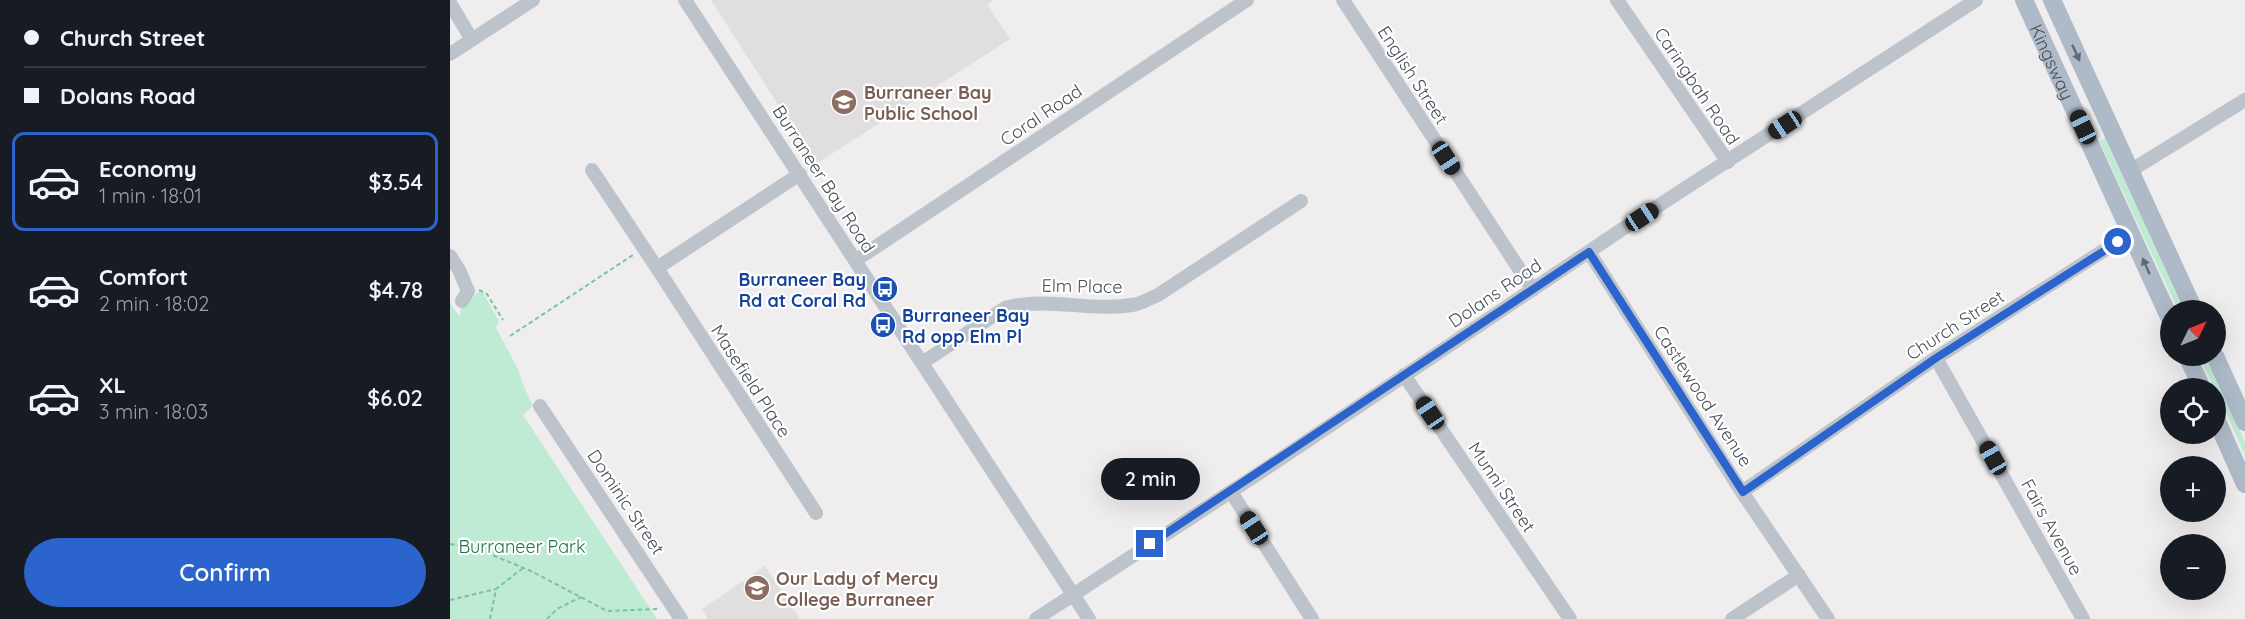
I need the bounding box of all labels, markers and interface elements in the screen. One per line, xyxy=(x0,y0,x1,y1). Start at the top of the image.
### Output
street label: Kingsway xyxy=(2025,20,2080,103)
street label: English Street xyxy=(1373,22,1453,128)
street label: Caringbah Road xyxy=(1649,23,1745,149)
text: Church Street xyxy=(60,24,205,52)
one-way arrow xyxy=(2071,45,2081,63)
street label: Coral Road xyxy=(996,79,1086,151)
place label: Burraneer Bay Public School xyxy=(864,81,992,125)
text: Dolans Road xyxy=(60,82,196,110)
school or university icon: Burraneer Bay Public School xyxy=(829,87,859,117)
street label: Burraneer Bay Road xyxy=(768,101,880,257)
car xyxy=(2067,107,2099,147)
car xyxy=(1765,108,1805,142)
car xyxy=(1429,138,1463,178)
icon: car xyxy=(27,155,81,209)
text: Economy xyxy=(99,155,197,183)
text: $3.54 xyxy=(368,168,423,196)
text: 1 min · 18:01 xyxy=(99,183,202,208)
car xyxy=(1622,200,1662,234)
route start xyxy=(2104,228,2131,255)
street label: Dolans Road xyxy=(1444,253,1546,333)
one-way arrow xyxy=(2142,258,2151,275)
icon: car xyxy=(27,263,81,317)
text: Comfort xyxy=(99,263,188,291)
place label: Burraneer Bay Rd at Coral Rd xyxy=(738,268,866,312)
bus stop icon: Burraneer Bay Rd at Coral Rd xyxy=(870,274,900,304)
street label: Elm Place xyxy=(1041,274,1123,298)
text: $4.78 xyxy=(369,276,423,304)
street label: Church Street xyxy=(1902,285,2008,365)
text: 2 min · 18:02 xyxy=(99,291,209,316)
north arrow xyxy=(2160,300,2226,366)
map controls xyxy=(2160,300,2226,600)
place label: Burraneer Bay Rd opp Elm Pl xyxy=(902,304,1030,348)
bus stop icon: Burraneer Bay Rd opp Elm Pl xyxy=(868,310,898,340)
street label: Masefield Place xyxy=(706,320,796,442)
street label: Castlewood Avenue xyxy=(1649,321,1757,471)
icon: car xyxy=(27,371,81,425)
text: XL xyxy=(99,371,126,399)
button: locate xyxy=(2160,378,2226,444)
text: $6.02 xyxy=(367,384,423,412)
car xyxy=(1412,393,1448,433)
text: 3 min · 18:03 xyxy=(99,399,208,424)
street label: Munni Street xyxy=(1463,437,1541,537)
car xyxy=(1976,438,2010,478)
street label: Dominic Street xyxy=(582,445,670,559)
button: + xyxy=(2160,456,2226,522)
callout: 2 min xyxy=(1100,457,1200,499)
text: 2 min xyxy=(1125,466,1176,491)
street label: Fairs Avenue xyxy=(2016,475,2088,579)
car xyxy=(1237,508,1271,548)
route end xyxy=(1136,530,1163,557)
button: − xyxy=(2160,534,2226,600)
park label: Burraneer Park xyxy=(458,535,586,558)
button: Confirm xyxy=(24,538,426,607)
place label: Our Lady of Mercy College Burraneer xyxy=(776,567,938,611)
school or university icon: Our Lady of Mercy College Burraneer xyxy=(742,573,772,603)

